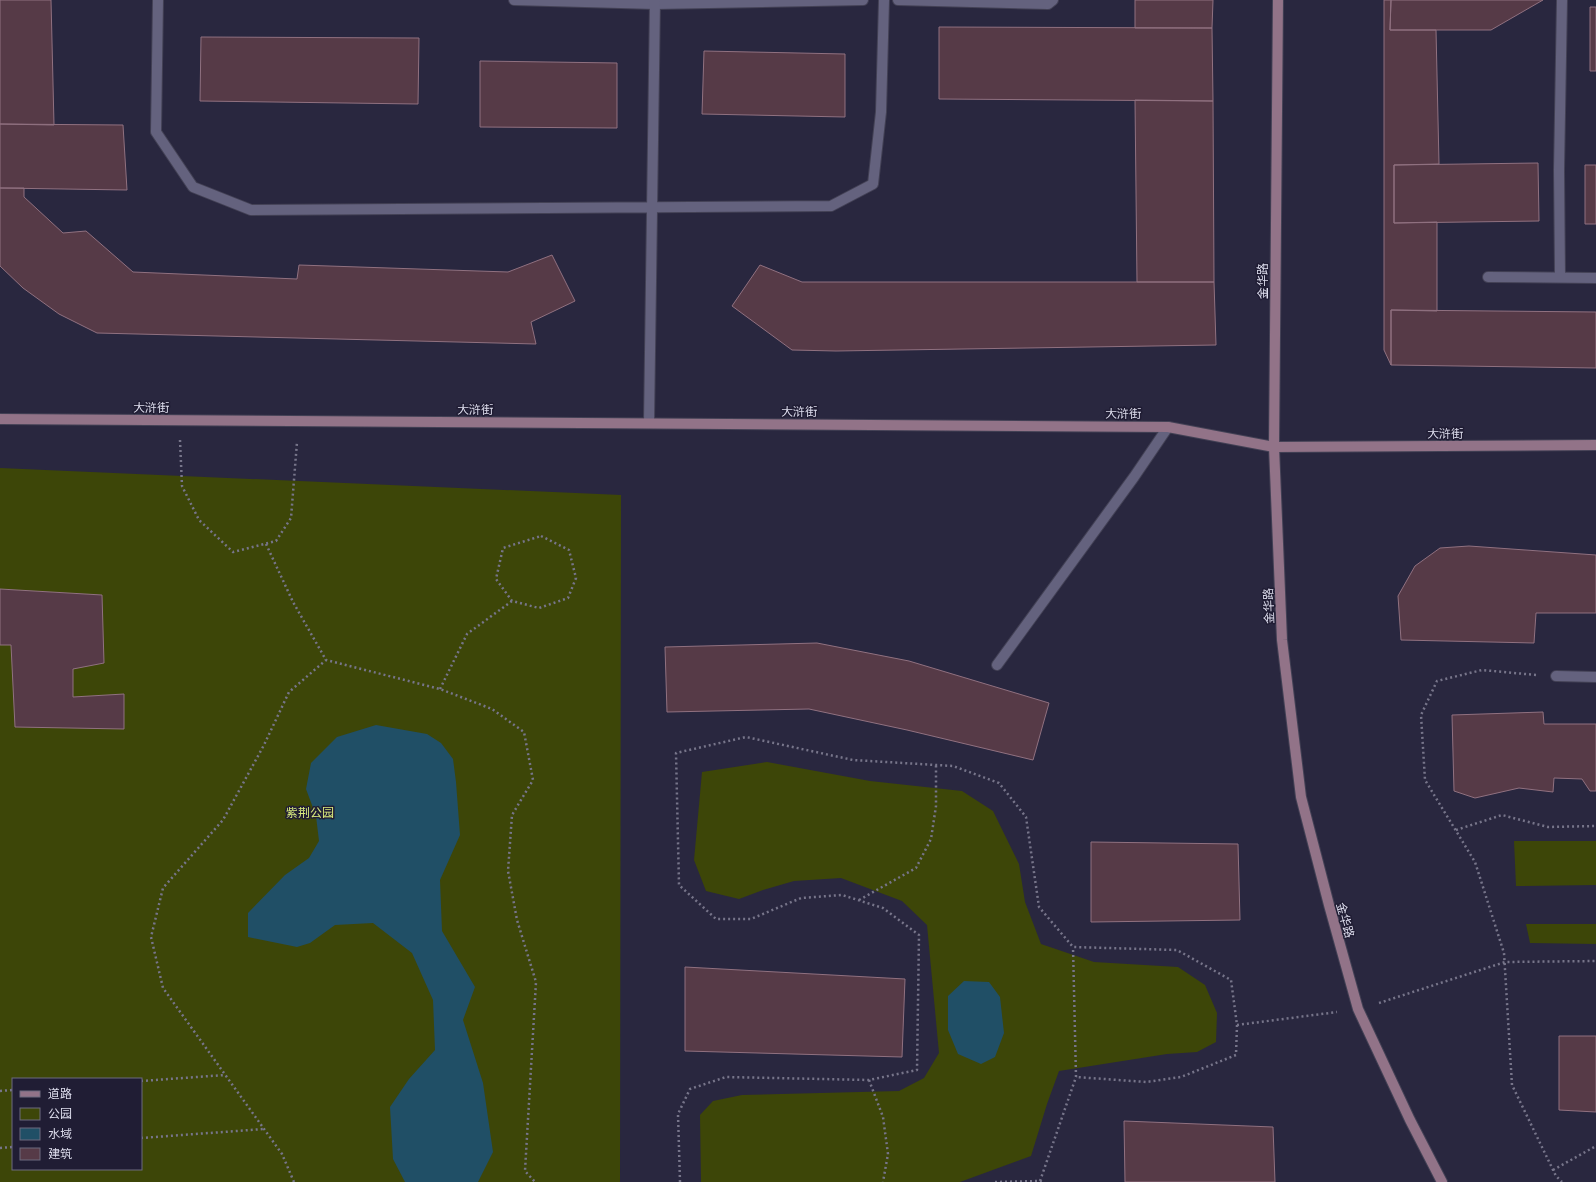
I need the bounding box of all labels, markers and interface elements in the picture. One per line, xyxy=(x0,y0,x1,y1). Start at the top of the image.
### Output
street label: 金华路 xyxy=(1255,263,1269,299)
street label: 大浒街 xyxy=(133,400,169,414)
street label: 大浒街 xyxy=(457,402,493,416)
street label: 大浒街 xyxy=(781,404,817,418)
street label: 大浒街 xyxy=(1105,406,1141,420)
street label: 大浒街 xyxy=(1427,426,1463,440)
street label: 金华路 xyxy=(1260,588,1276,624)
park label: 紫荆公园 xyxy=(286,805,334,819)
street label: 金华路 xyxy=(1334,901,1358,939)
legend xyxy=(12,1078,142,1170)
text: 道路 xyxy=(48,1086,72,1100)
text: 公园 xyxy=(48,1106,72,1120)
text: 水域 xyxy=(48,1126,72,1140)
text: 建筑 xyxy=(48,1146,72,1160)

